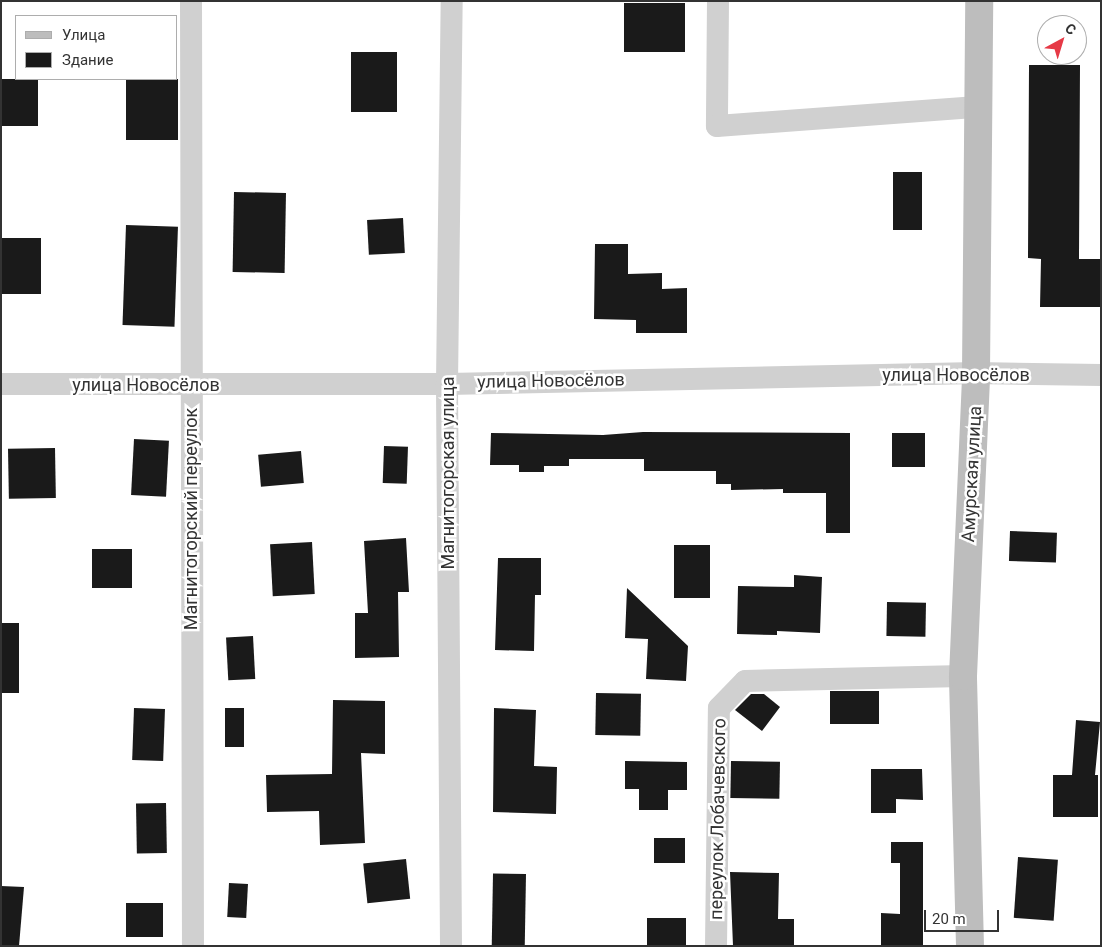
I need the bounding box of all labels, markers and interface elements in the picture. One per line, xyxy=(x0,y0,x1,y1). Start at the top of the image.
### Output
legend xyxy=(15,15,178,80)
north arrow xyxy=(1037,15,1087,65)
text: С xyxy=(1062,20,1079,38)
text: Улица xyxy=(62,26,105,44)
text: Здание xyxy=(62,51,113,69)
street label: улица Новосёлов xyxy=(882,364,1030,386)
street label: улица Новосёлов xyxy=(477,369,625,393)
street label: улица Новосёлов xyxy=(72,374,220,396)
street label: Магнитогорская улица xyxy=(437,377,459,569)
street label: Амурская улица xyxy=(958,405,986,543)
street label: Магнитогорский переулок xyxy=(180,408,202,630)
street label: переулок Лобачевского xyxy=(705,718,731,920)
scale bar xyxy=(927,900,1002,932)
text: 20 m xyxy=(932,910,966,928)

